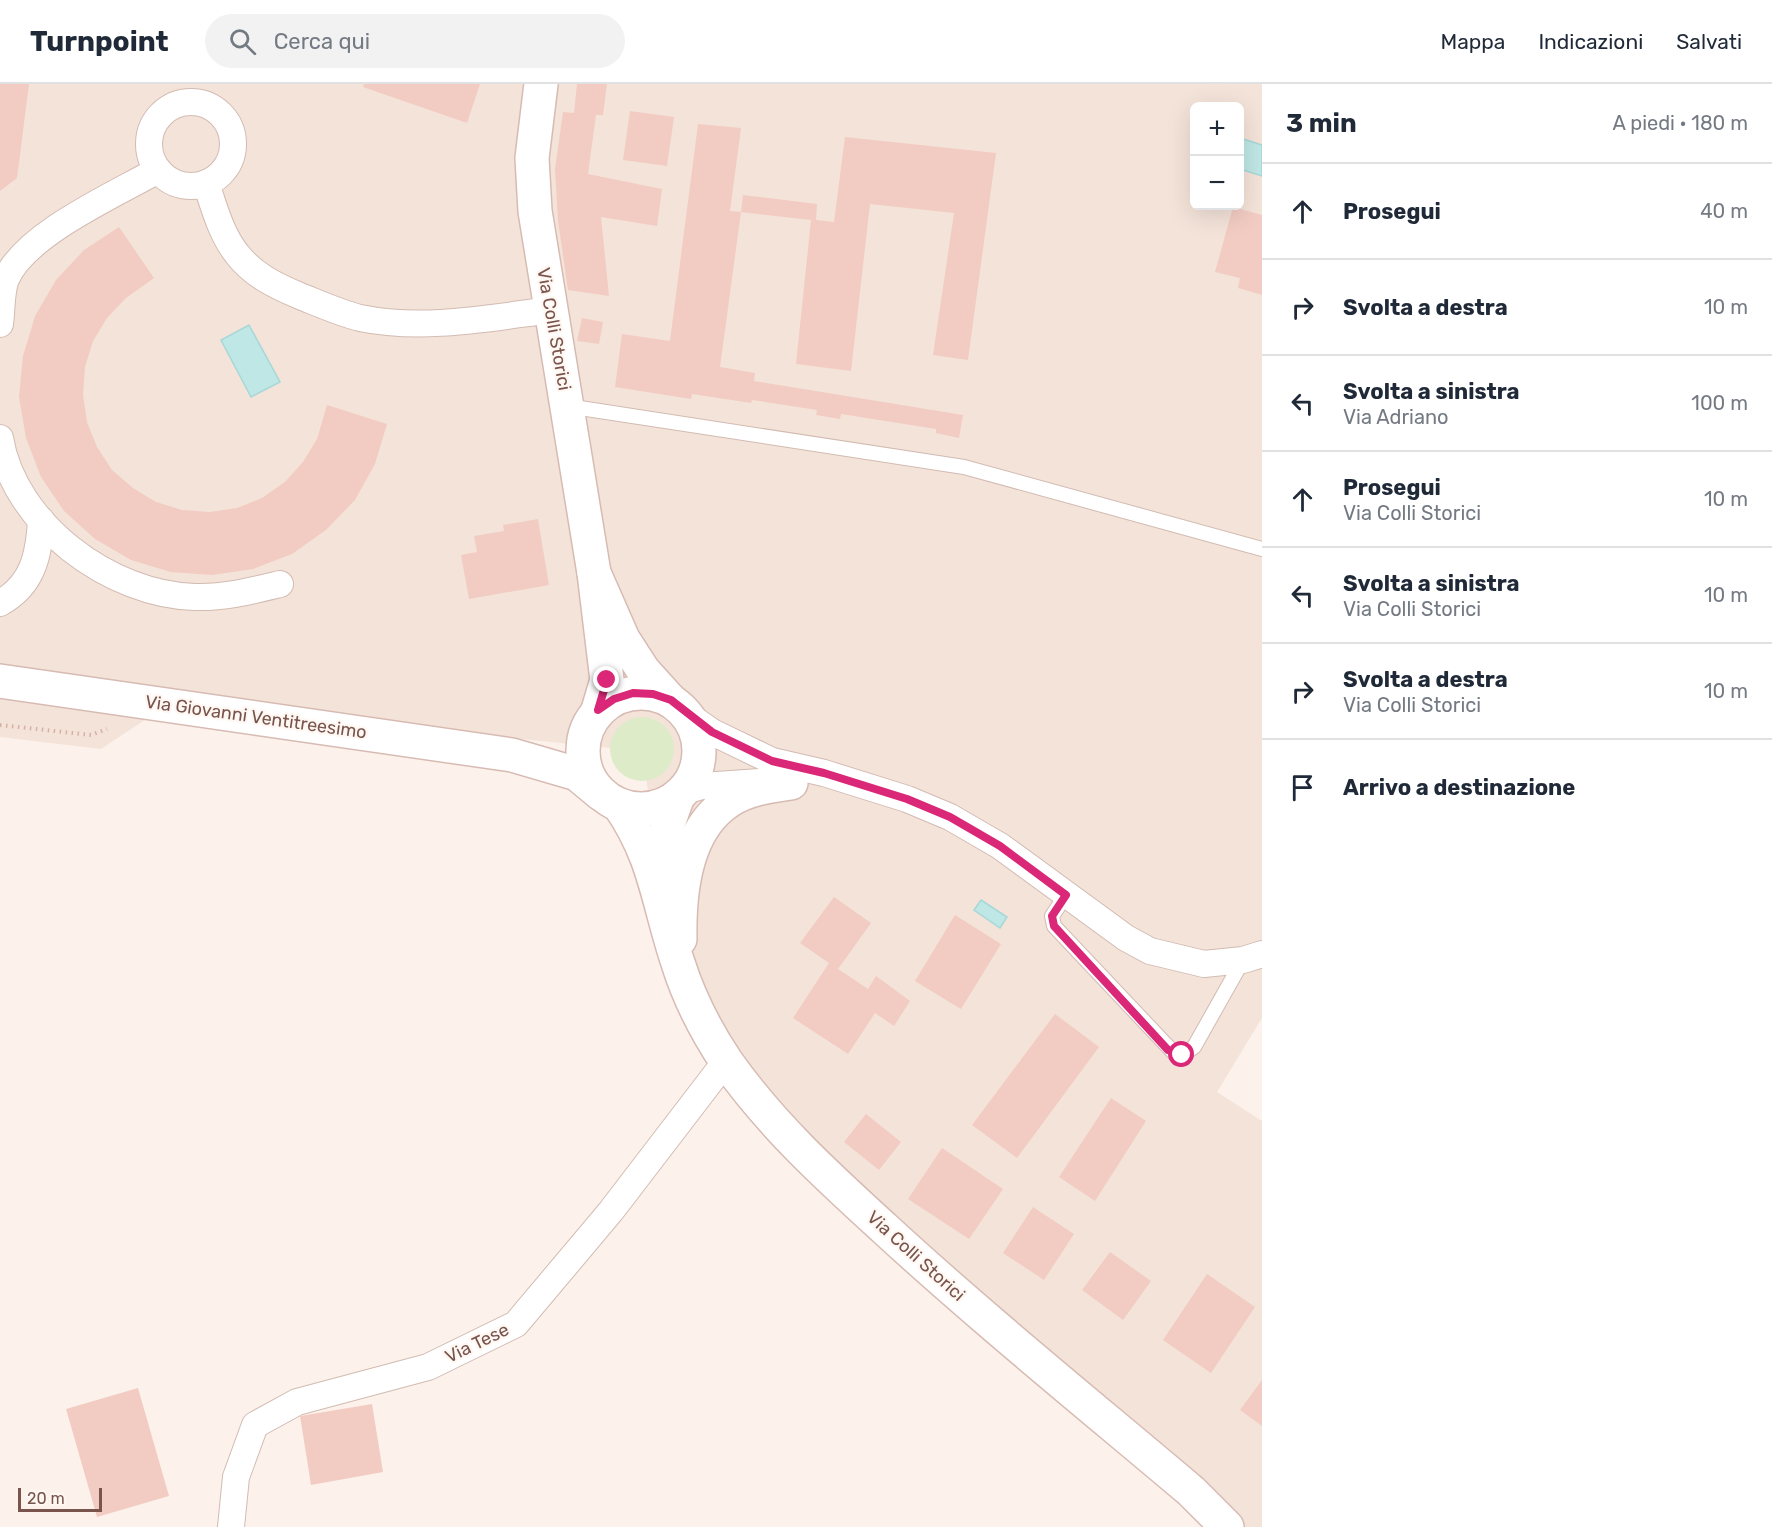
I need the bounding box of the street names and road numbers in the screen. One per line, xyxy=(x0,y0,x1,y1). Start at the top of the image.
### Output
street label: Via Colli Storici xyxy=(532,266,576,392)
street label: Via Giovanni Ventitreesimo xyxy=(144,691,368,743)
street label: Via Colli Storici xyxy=(862,1206,970,1306)
street label: Via Tese xyxy=(442,1318,512,1368)

